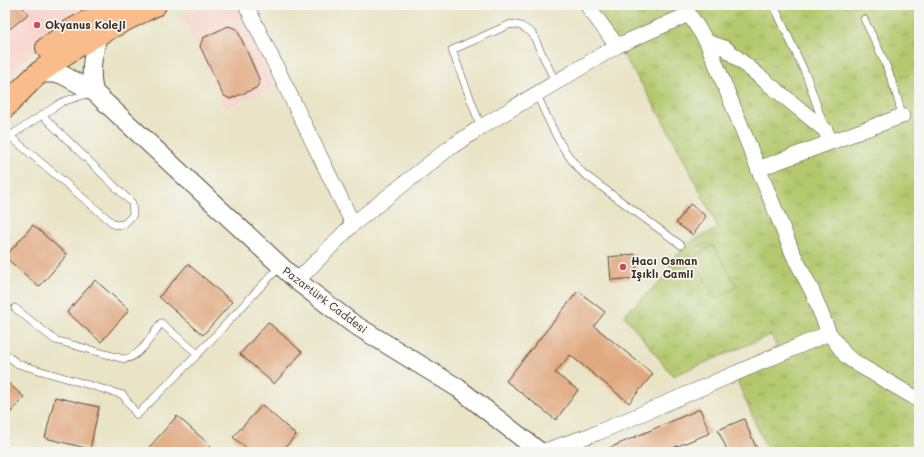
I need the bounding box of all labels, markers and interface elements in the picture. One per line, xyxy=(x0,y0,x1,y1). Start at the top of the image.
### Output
place label: Okyanus Koleji xyxy=(45,17,126,32)
marker: Okyanus Koleji xyxy=(32,20,42,30)
place label: Hacı Osman Işıklı Camii xyxy=(631,253,697,282)
marker: Hacı Osman Işıklı Camii xyxy=(618,262,628,272)
street label: Pazartürk Caddesi xyxy=(280,263,371,336)

